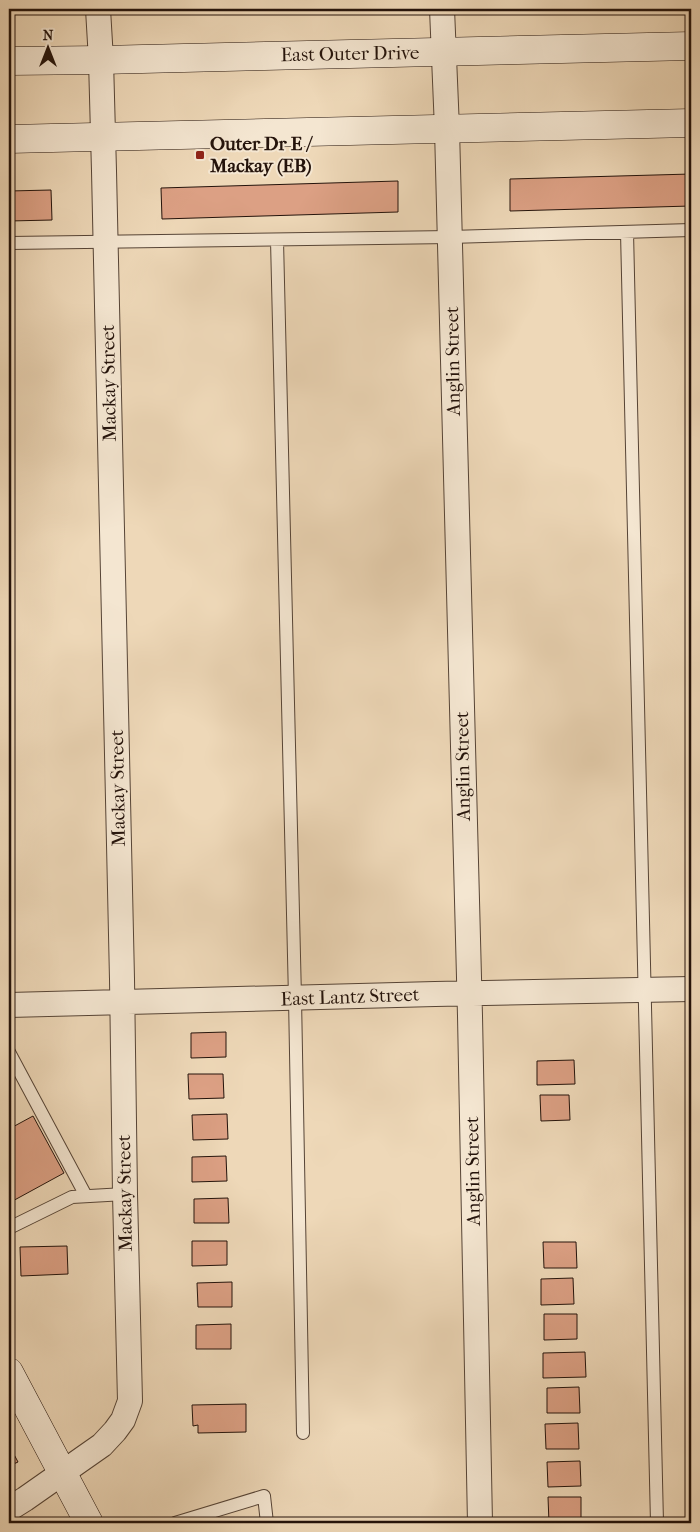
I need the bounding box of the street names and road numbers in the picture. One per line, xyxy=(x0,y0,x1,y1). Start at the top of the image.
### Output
street label: East Outer Drive xyxy=(280,42,420,66)
street label: Anglin Street xyxy=(441,306,465,417)
street label: Mackay Street xyxy=(97,324,121,442)
street label: Anglin Street xyxy=(451,711,475,822)
street label: Mackay Street xyxy=(106,729,130,847)
street label: East Lantz Street xyxy=(280,984,420,1010)
street label: Anglin Street xyxy=(461,1116,485,1227)
street label: Mackay Street xyxy=(113,1134,137,1252)

